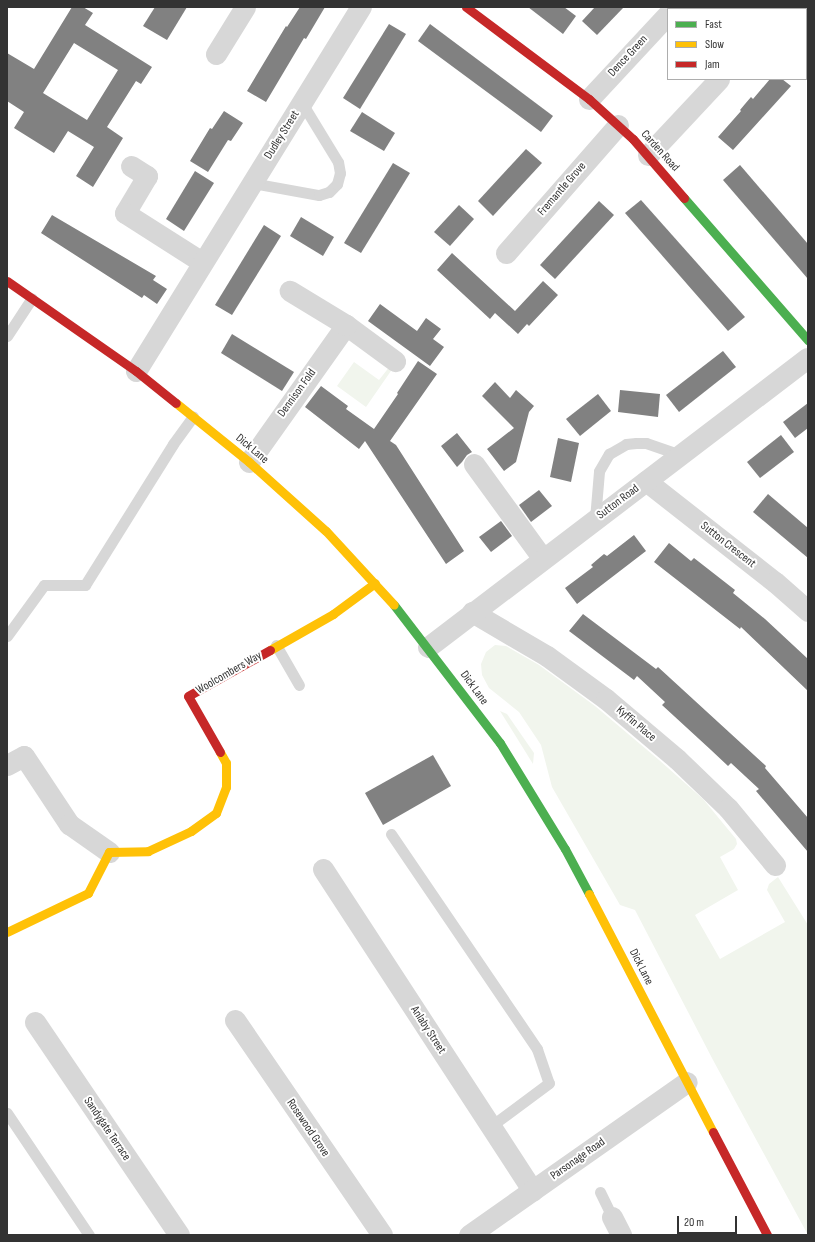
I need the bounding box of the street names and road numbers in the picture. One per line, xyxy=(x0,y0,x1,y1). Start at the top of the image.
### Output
street label: Dence Green xyxy=(605,32,651,80)
street label: Dudley Street xyxy=(261,108,303,162)
street label: Carden Road xyxy=(638,127,682,175)
street label: Fremantle Grove xyxy=(535,159,589,219)
street label: Dennison Fold xyxy=(275,366,319,420)
street label: Dick Lane xyxy=(233,431,271,467)
street label: Sutton Road xyxy=(594,481,642,523)
street label: Sutton Crescent xyxy=(698,519,758,571)
street label: Woolcombers Way xyxy=(194,648,264,698)
street label: Dick Lane xyxy=(457,668,491,708)
street label: Kyffin Place xyxy=(613,703,659,745)
street label: Dick Lane xyxy=(626,947,656,987)
street label: Anlaby Street xyxy=(407,1003,449,1057)
street label: Sandygate Terrace xyxy=(80,1094,134,1164)
street label: Rosewood Grove xyxy=(283,1096,333,1160)
street label: Parsonage Road xyxy=(548,1135,608,1183)

